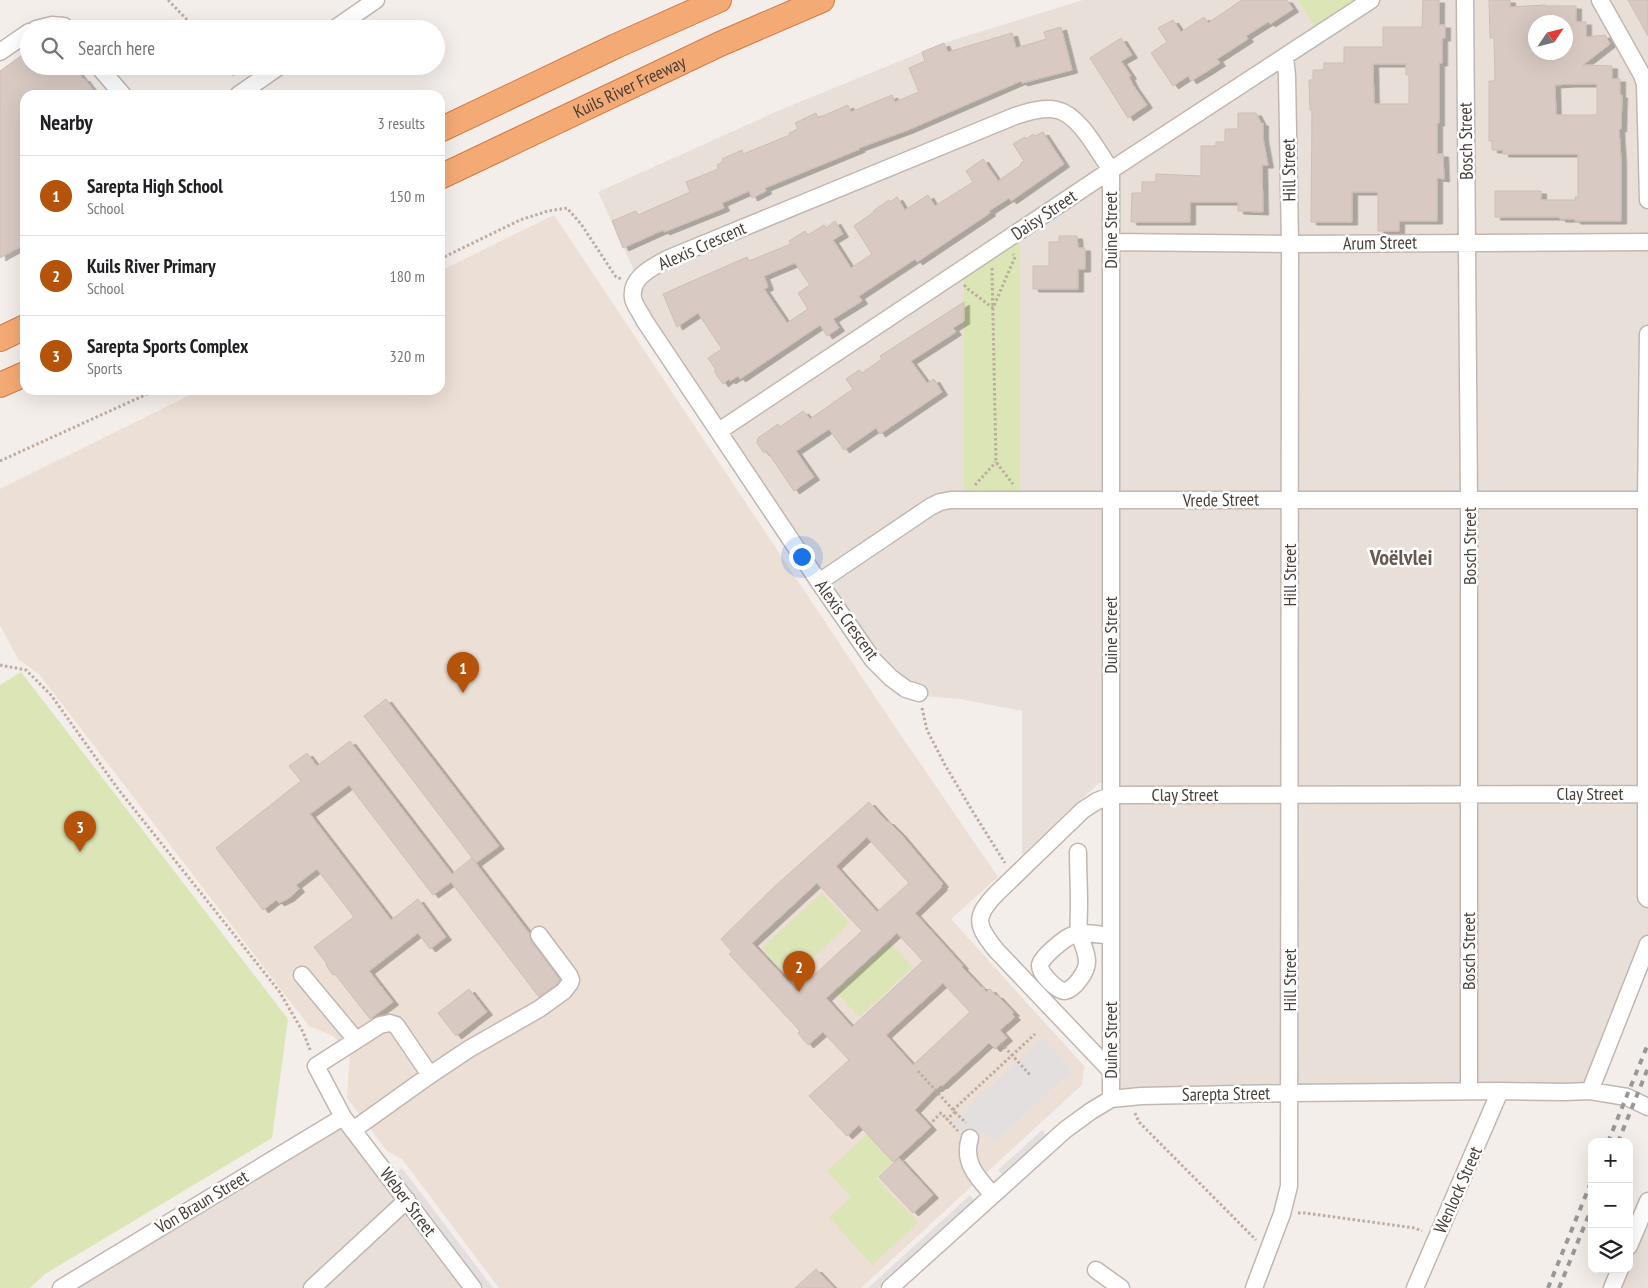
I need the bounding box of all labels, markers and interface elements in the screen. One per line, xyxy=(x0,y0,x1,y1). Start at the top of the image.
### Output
north arrow xyxy=(1528,15,1573,60)
search box xyxy=(20,20,445,75)
icon: search xyxy=(38,34,66,62)
text: Search here xyxy=(78,36,155,60)
street label: Kuils River Freeway xyxy=(570,50,690,123)
street label: Bosch Street xyxy=(1453,102,1478,180)
text: Nearby xyxy=(40,109,93,136)
text: 3 results xyxy=(378,113,425,133)
street label: Hill Street xyxy=(1276,138,1301,202)
text: Sarepta High School xyxy=(87,174,223,198)
street label: Daisy Street xyxy=(1007,184,1081,245)
text: 1 xyxy=(52,186,60,206)
text: 150 m xyxy=(390,186,425,206)
street label: Duine Street xyxy=(1099,191,1122,269)
text: School xyxy=(87,198,124,218)
street label: Alexis Crescent xyxy=(654,216,749,275)
street label: Arum Street xyxy=(1343,230,1417,255)
text: Kuils River Primary xyxy=(87,254,215,278)
text: 2 xyxy=(52,266,60,286)
text: 180 m xyxy=(390,266,425,286)
text: School xyxy=(87,278,124,298)
text: Sarepta Sports Complex xyxy=(87,334,248,358)
text: 3 xyxy=(52,346,60,366)
text: 320 m xyxy=(390,346,425,366)
text: Sports xyxy=(87,358,122,378)
street label: Vrede Street xyxy=(1182,487,1259,512)
street label: Bosch Street xyxy=(1458,507,1481,585)
street label: Hill Street xyxy=(1278,543,1301,607)
district label: Voëlvlei xyxy=(1369,543,1432,571)
your location xyxy=(789,544,815,570)
street label: Alexis Crescent xyxy=(811,575,884,664)
street label: Duine Street xyxy=(1099,596,1122,674)
pin: 1 xyxy=(447,652,479,693)
street label: Clay Street xyxy=(1557,782,1624,805)
street label: Clay Street xyxy=(1152,783,1219,806)
pin: 3 xyxy=(64,811,96,852)
street label: Bosch Street xyxy=(1457,912,1480,990)
street label: Hill Street xyxy=(1278,948,1301,1012)
pin: 2 xyxy=(783,951,815,992)
street label: Duine Street xyxy=(1099,1001,1122,1079)
street label: Sarepta Street xyxy=(1182,1081,1270,1106)
map controls xyxy=(1588,1138,1633,1273)
button: + xyxy=(1588,1138,1633,1183)
street label: Wenlock Street xyxy=(1428,1143,1487,1237)
street label: Weber Street xyxy=(375,1163,442,1241)
street label: Von Braun Street xyxy=(150,1165,252,1239)
button: − xyxy=(1588,1183,1633,1228)
button: layers xyxy=(1588,1228,1633,1273)

